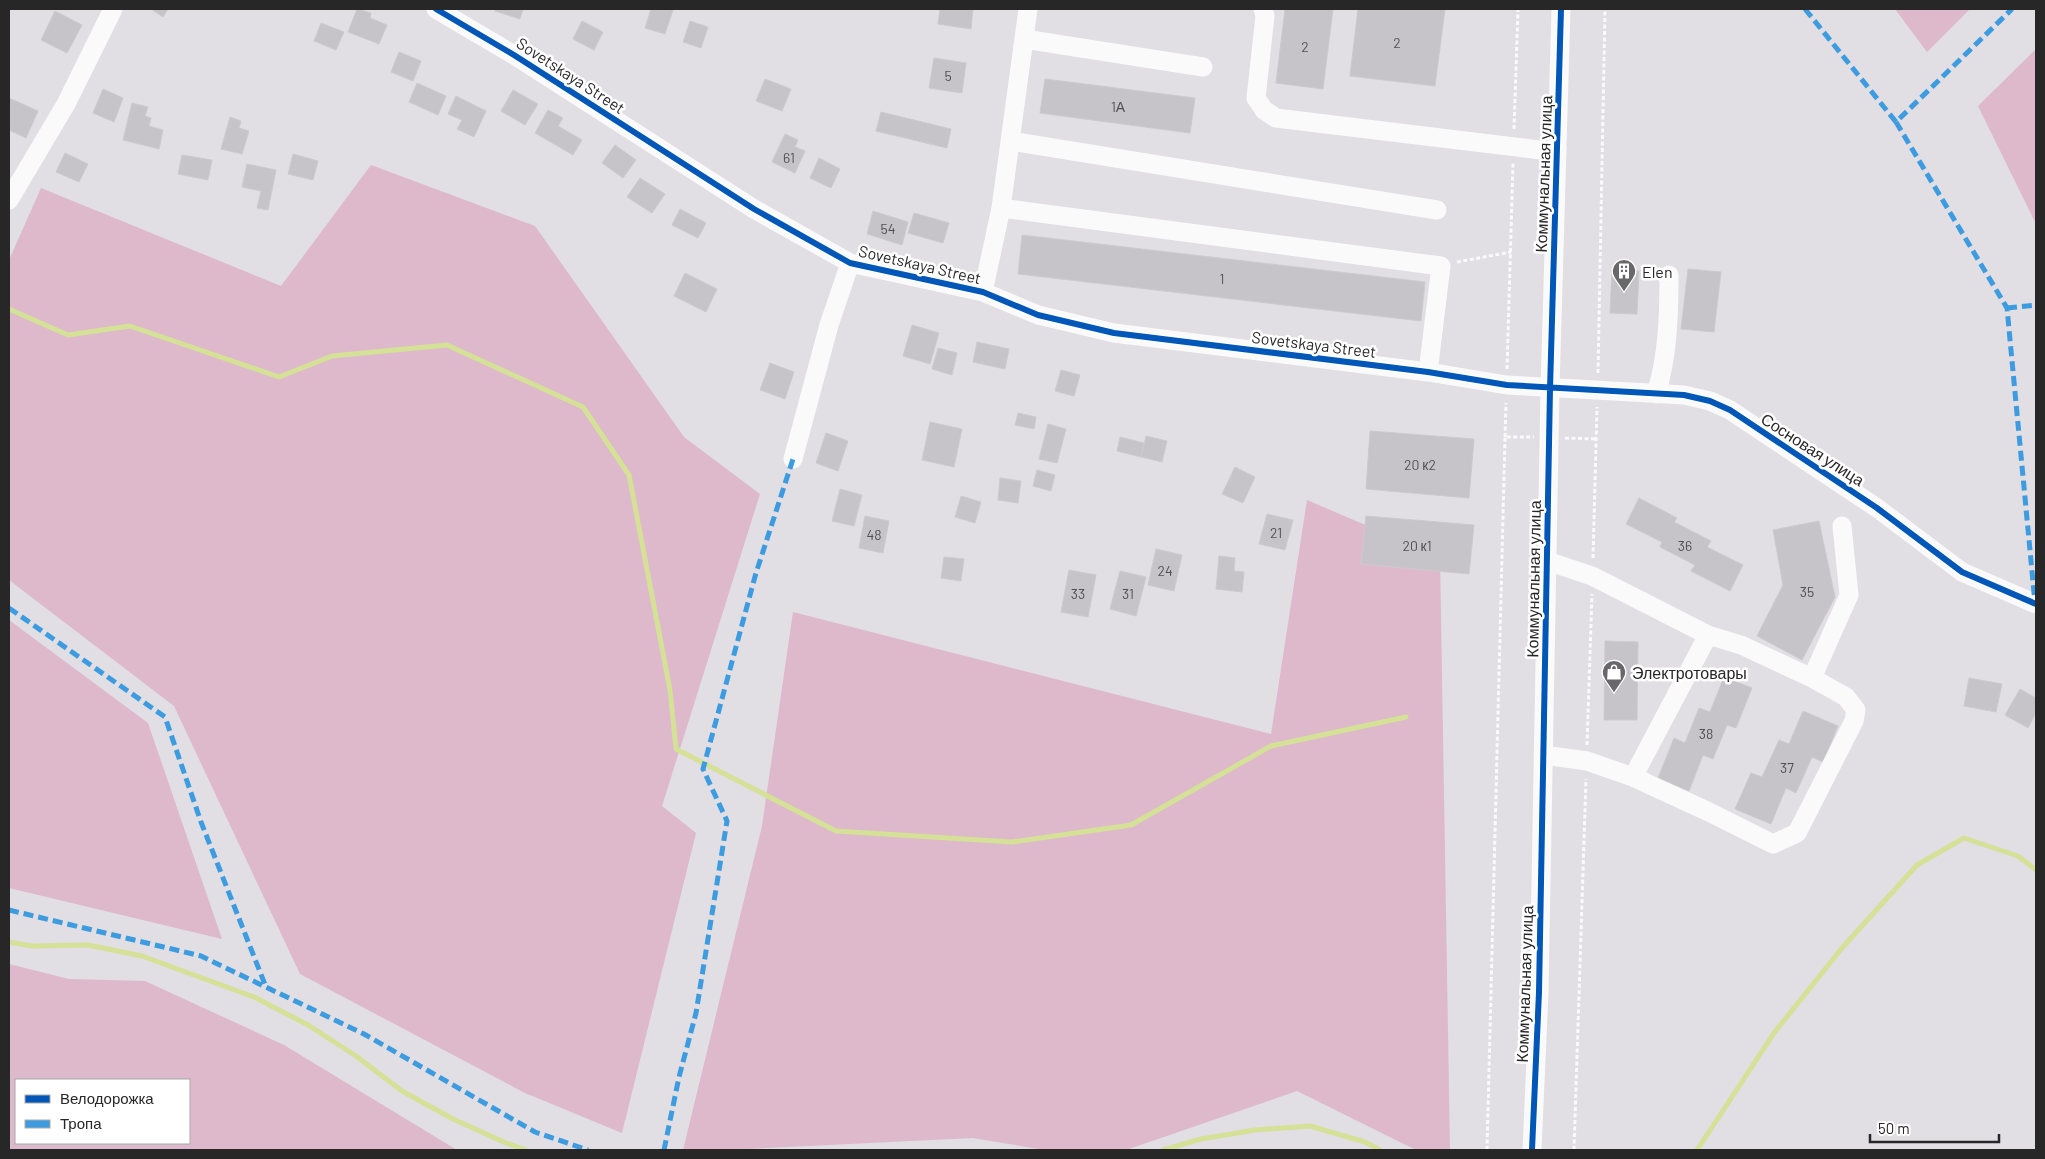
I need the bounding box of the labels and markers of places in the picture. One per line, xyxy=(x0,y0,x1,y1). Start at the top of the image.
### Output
building icon: Elen xyxy=(1611,258,1637,292)
place label: Elen xyxy=(1642,262,1673,281)
shop icon: Электротовары xyxy=(1601,659,1627,693)
place label: Электротовары xyxy=(1632,663,1747,682)

